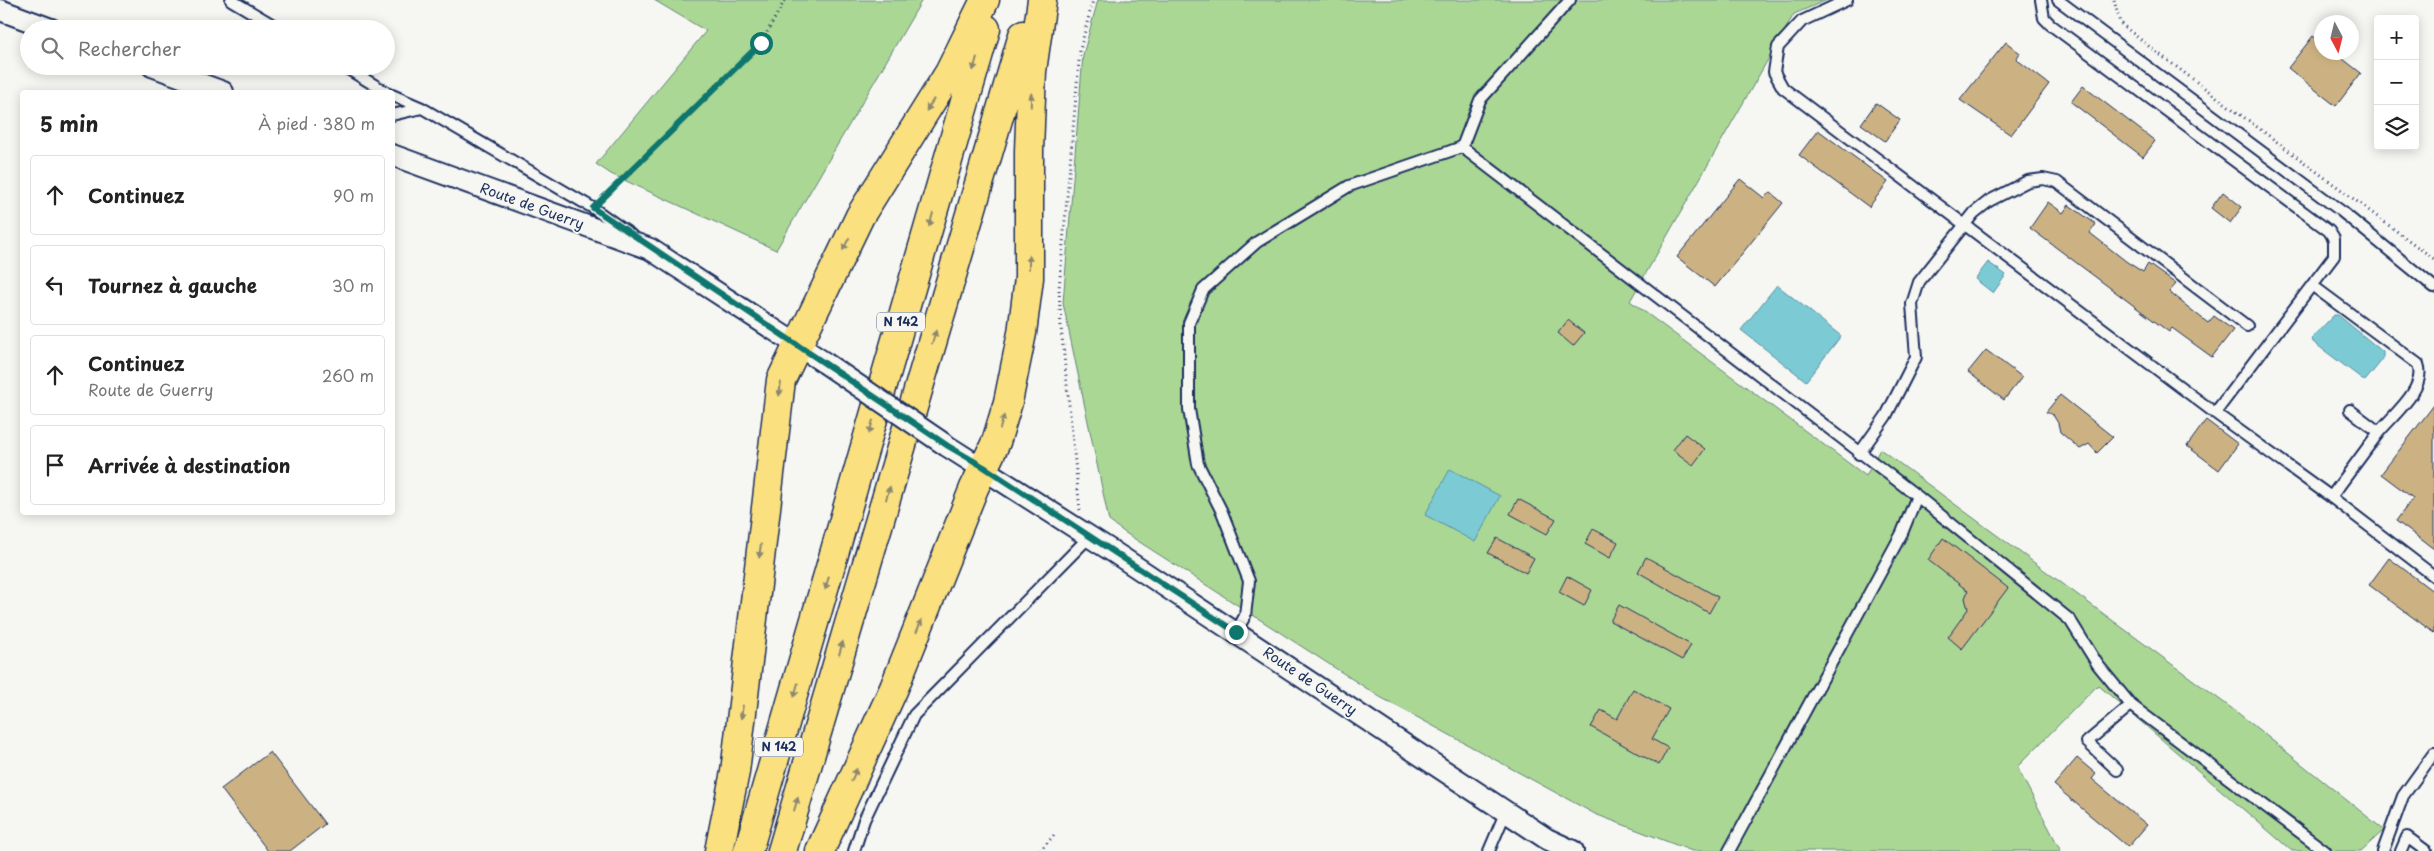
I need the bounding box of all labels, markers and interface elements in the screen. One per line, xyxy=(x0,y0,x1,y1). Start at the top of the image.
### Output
north arrow xyxy=(2314,15,2359,60)
map controls xyxy=(2374,15,2419,150)
button: + xyxy=(2374,15,2419,60)
search box xyxy=(20,20,395,75)
route start xyxy=(750,32,773,55)
icon: search xyxy=(38,34,66,62)
text: Rechercher xyxy=(78,34,181,62)
one-way arrow xyxy=(971,56,979,71)
button: − xyxy=(2374,60,2419,105)
one-way arrow xyxy=(1027,91,1035,107)
one-way arrow xyxy=(925,98,934,111)
button: layers xyxy=(2374,105,2419,150)
text: 5 min xyxy=(40,107,98,139)
text: À pied · 380 m xyxy=(258,111,375,135)
street label: Route de Guerry xyxy=(477,177,587,234)
icon: ahead xyxy=(41,181,69,209)
text: Continuez xyxy=(88,181,185,209)
text: 90 m xyxy=(333,183,374,207)
one-way arrow xyxy=(926,212,934,227)
one-way arrow xyxy=(842,236,850,251)
one-way arrow xyxy=(1025,254,1033,270)
icon: left xyxy=(41,271,69,299)
text: Tournez à gauche xyxy=(88,271,257,299)
text: 30 m xyxy=(332,273,374,297)
road number: N 142 xyxy=(877,313,925,332)
one-way arrow xyxy=(930,329,938,344)
text: Continuez xyxy=(88,349,185,377)
icon: ahead xyxy=(41,361,69,389)
text: 260 m xyxy=(322,363,374,387)
text: Route de Guerry xyxy=(88,377,213,401)
one-way arrow xyxy=(776,382,784,398)
one-way arrow xyxy=(998,414,1006,429)
one-way arrow xyxy=(867,419,875,434)
icon: arrive xyxy=(41,451,69,479)
text: Arrivée à destination xyxy=(88,451,291,479)
one-way arrow xyxy=(884,485,892,500)
one-way arrow xyxy=(756,543,764,559)
one-way arrow xyxy=(822,575,830,590)
one-way arrow xyxy=(915,618,923,633)
route end xyxy=(1225,621,1248,644)
one-way arrow xyxy=(838,641,846,656)
street label: Route de Guerry xyxy=(1259,641,1362,720)
one-way arrow xyxy=(791,683,799,698)
one-way arrow xyxy=(738,704,746,720)
road number: N 142 xyxy=(755,738,803,756)
one-way arrow xyxy=(851,768,859,782)
one-way arrow xyxy=(792,797,800,812)

